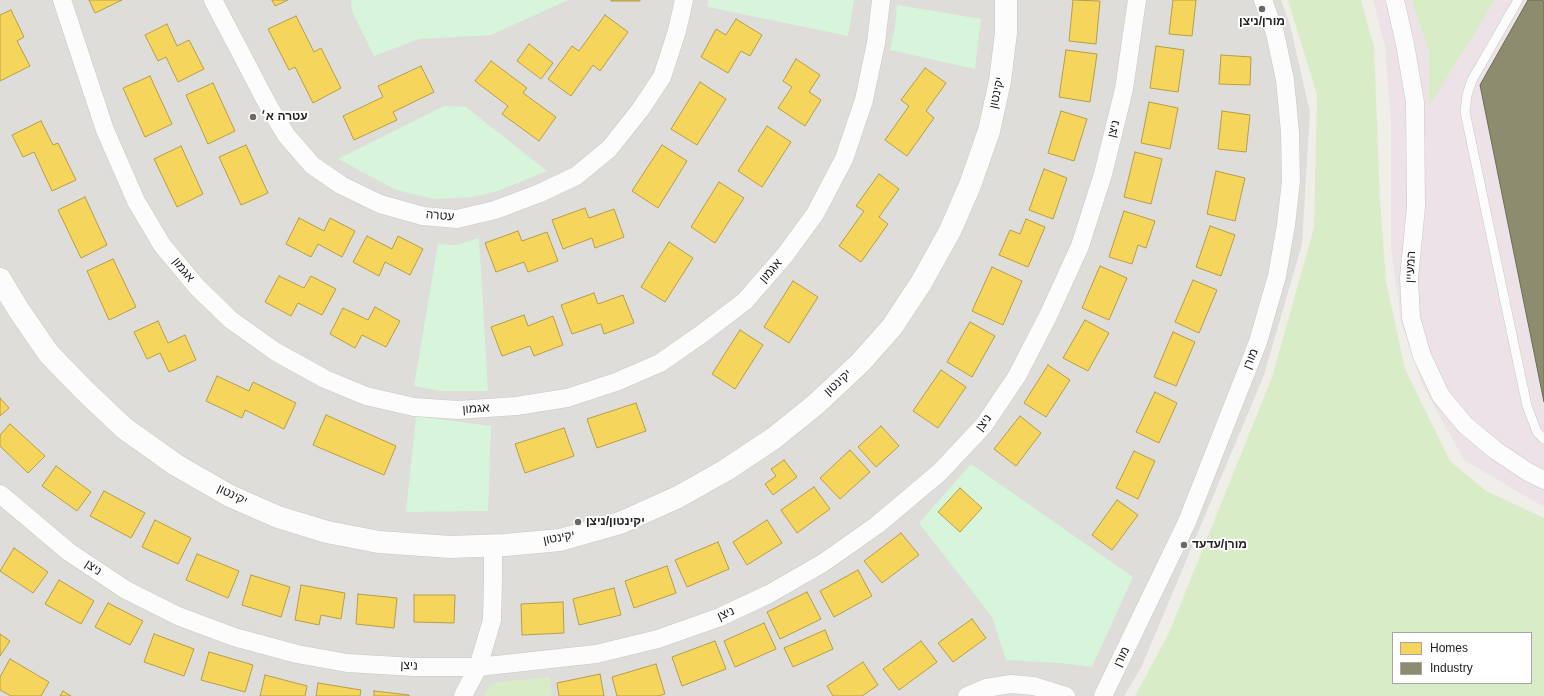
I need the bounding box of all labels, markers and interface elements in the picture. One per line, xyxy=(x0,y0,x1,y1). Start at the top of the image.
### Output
marker: מורן/ניצן xyxy=(1257,4,1267,14)
place label: מורן/ניצן xyxy=(1239,15,1285,29)
street label: יקינטון xyxy=(987,76,1007,110)
place label: עטרה א׳ xyxy=(261,110,308,124)
marker: עטרה א׳ xyxy=(248,112,258,122)
street label: ניצן xyxy=(1105,119,1123,139)
street label: עטרה xyxy=(425,208,455,224)
street label: המעיין xyxy=(1403,251,1419,283)
street label: אגמון xyxy=(169,255,197,285)
street label: אגמון xyxy=(757,256,785,286)
street label: מורן xyxy=(1240,347,1262,371)
street label: יקינטון xyxy=(821,367,855,399)
street label: אגמון xyxy=(462,401,490,417)
street label: ניצן xyxy=(973,412,995,434)
street label: יקינטון xyxy=(214,482,250,508)
place label: יקינטון/ניצן xyxy=(586,515,645,529)
marker: יקינטון/ניצן xyxy=(573,517,583,527)
street label: יקינטון xyxy=(542,528,576,548)
place label: מורן/עדעד xyxy=(1192,538,1247,552)
marker: מורן/עדעד xyxy=(1179,540,1189,550)
street label: ניצן xyxy=(82,557,104,579)
street label: ניצן xyxy=(715,604,737,624)
legend xyxy=(1392,632,1532,684)
text: Homes xyxy=(1430,641,1468,655)
street label: מורן xyxy=(1111,644,1133,670)
street label: ניצן xyxy=(400,659,418,673)
text: Industry xyxy=(1430,661,1473,675)

